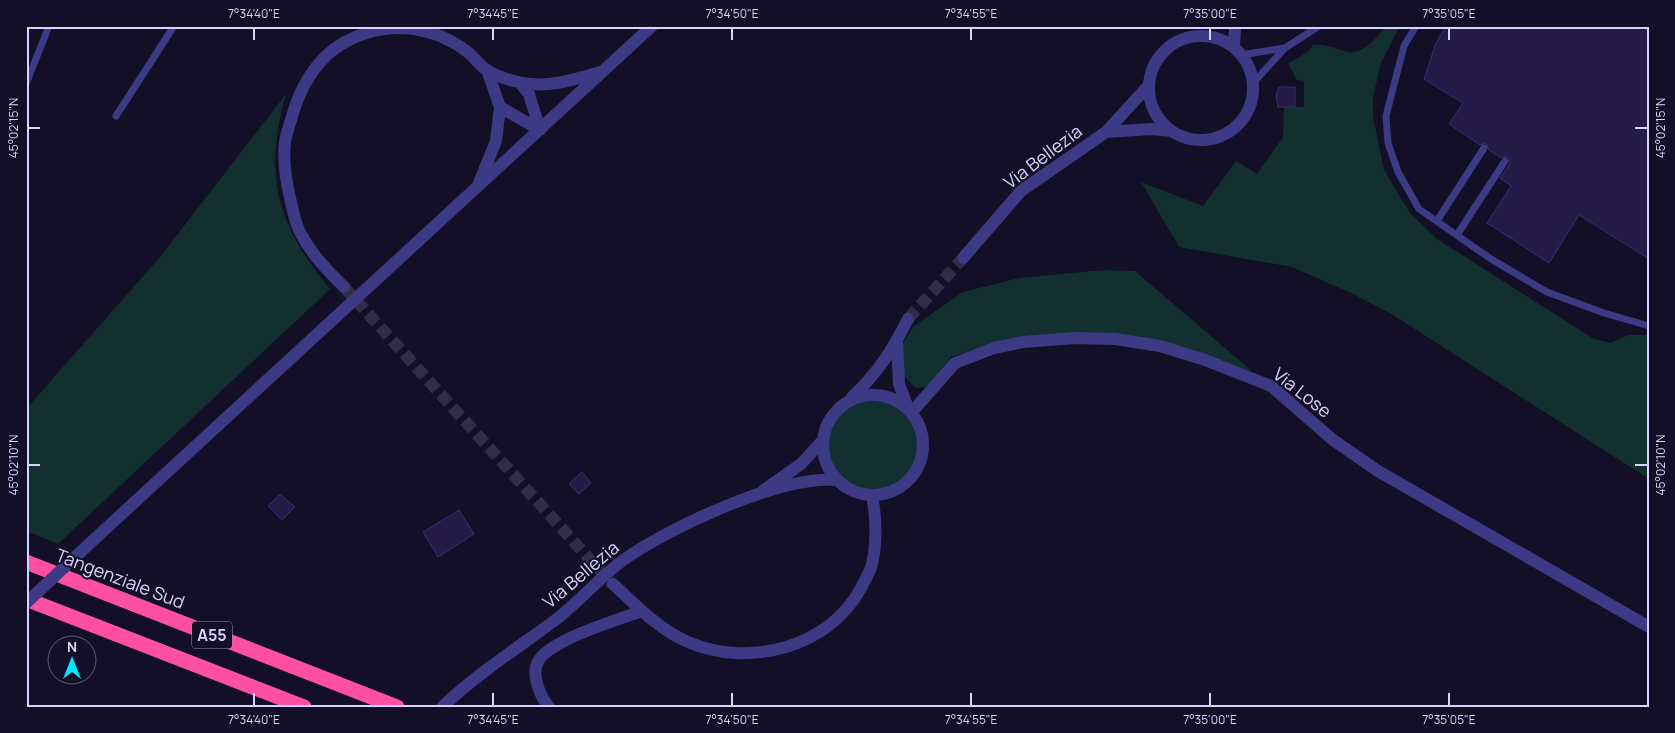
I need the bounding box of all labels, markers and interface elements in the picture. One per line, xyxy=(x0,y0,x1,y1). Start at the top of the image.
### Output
text: 7°34'40"E xyxy=(228,5,280,22)
text: 7°34'45"E xyxy=(467,5,519,22)
text: 7°34'50"E xyxy=(705,5,759,22)
text: 7°34'55"E xyxy=(945,5,998,22)
text: 7°35'00"E xyxy=(1183,5,1237,22)
text: 7°35'05"E xyxy=(1422,5,1476,22)
text: 45°02'15"N xyxy=(5,98,22,158)
text: 45°02'15"N xyxy=(1652,98,1669,158)
street label: Via Bellezia xyxy=(998,119,1087,194)
street label: Via Lose xyxy=(1268,362,1337,423)
text: 45°02'10"N xyxy=(5,434,22,496)
text: 45°02'10"N xyxy=(1652,434,1669,496)
street label: Via Bellezia xyxy=(537,535,624,613)
street label: Tangenziale Sud xyxy=(52,542,188,614)
road number: A55 xyxy=(192,622,232,648)
north arrow xyxy=(48,636,98,686)
text: N xyxy=(67,637,77,656)
text: 7°34'40"E xyxy=(228,711,280,728)
text: 7°34'45"E xyxy=(467,711,519,728)
text: 7°34'50"E xyxy=(705,711,759,728)
text: 7°34'55"E xyxy=(945,711,998,728)
text: 7°35'00"E xyxy=(1183,711,1237,728)
text: 7°35'05"E xyxy=(1422,711,1476,728)

